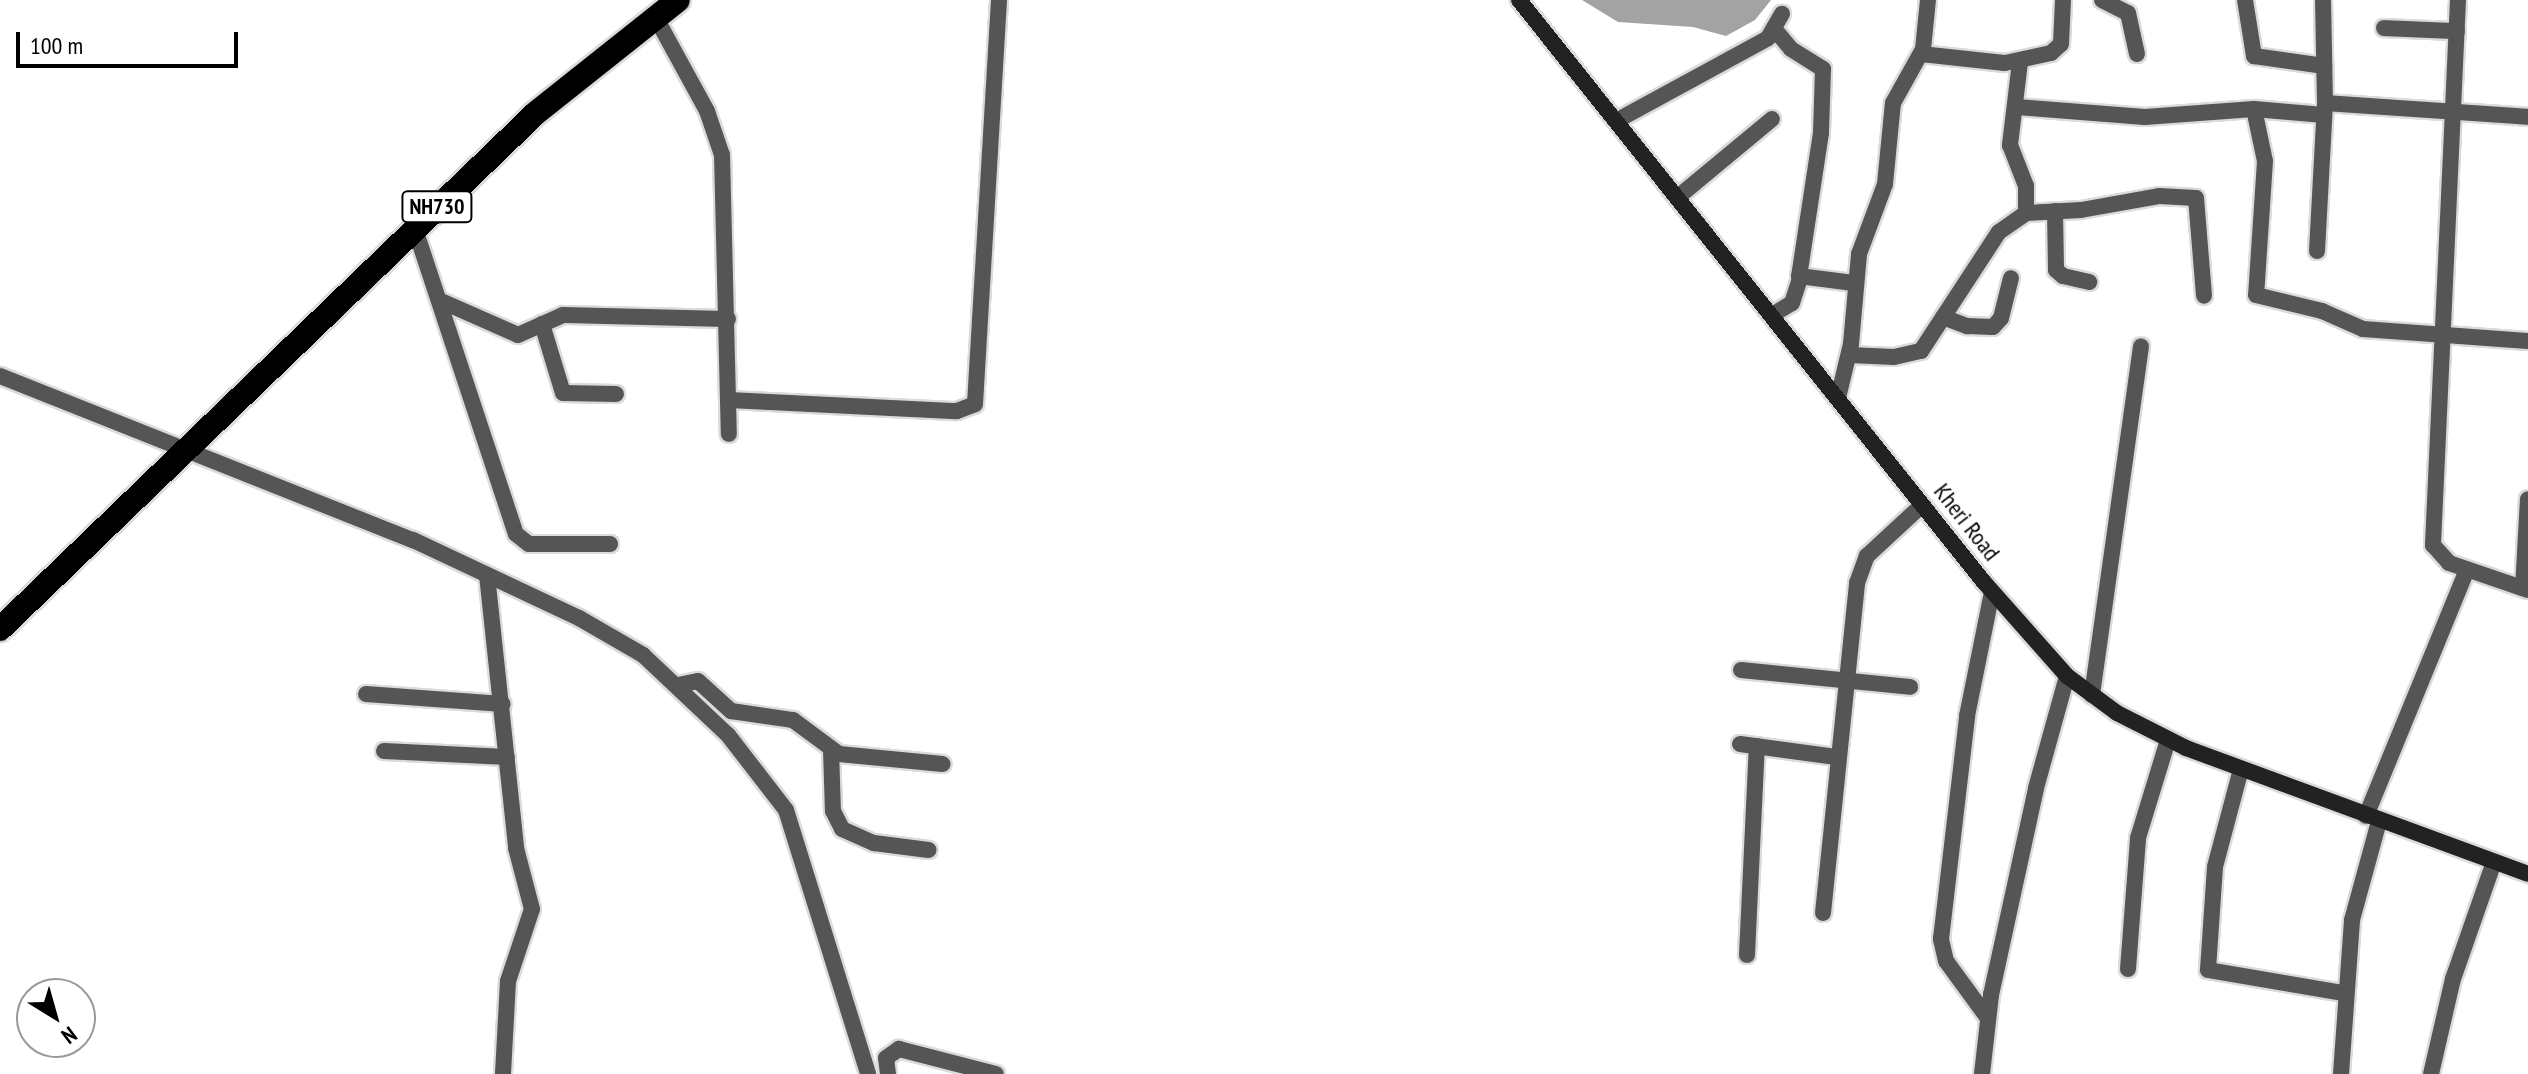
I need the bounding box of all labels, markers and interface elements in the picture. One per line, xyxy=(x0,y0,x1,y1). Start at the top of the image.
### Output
scale bar xyxy=(20,16,242,66)
text: 100 m xyxy=(30,30,83,61)
road number: NH730 xyxy=(401,189,473,225)
street label: Kheri Road xyxy=(1928,478,2006,566)
north arrow xyxy=(16,978,96,1058)
text: N xyxy=(56,1021,82,1050)

